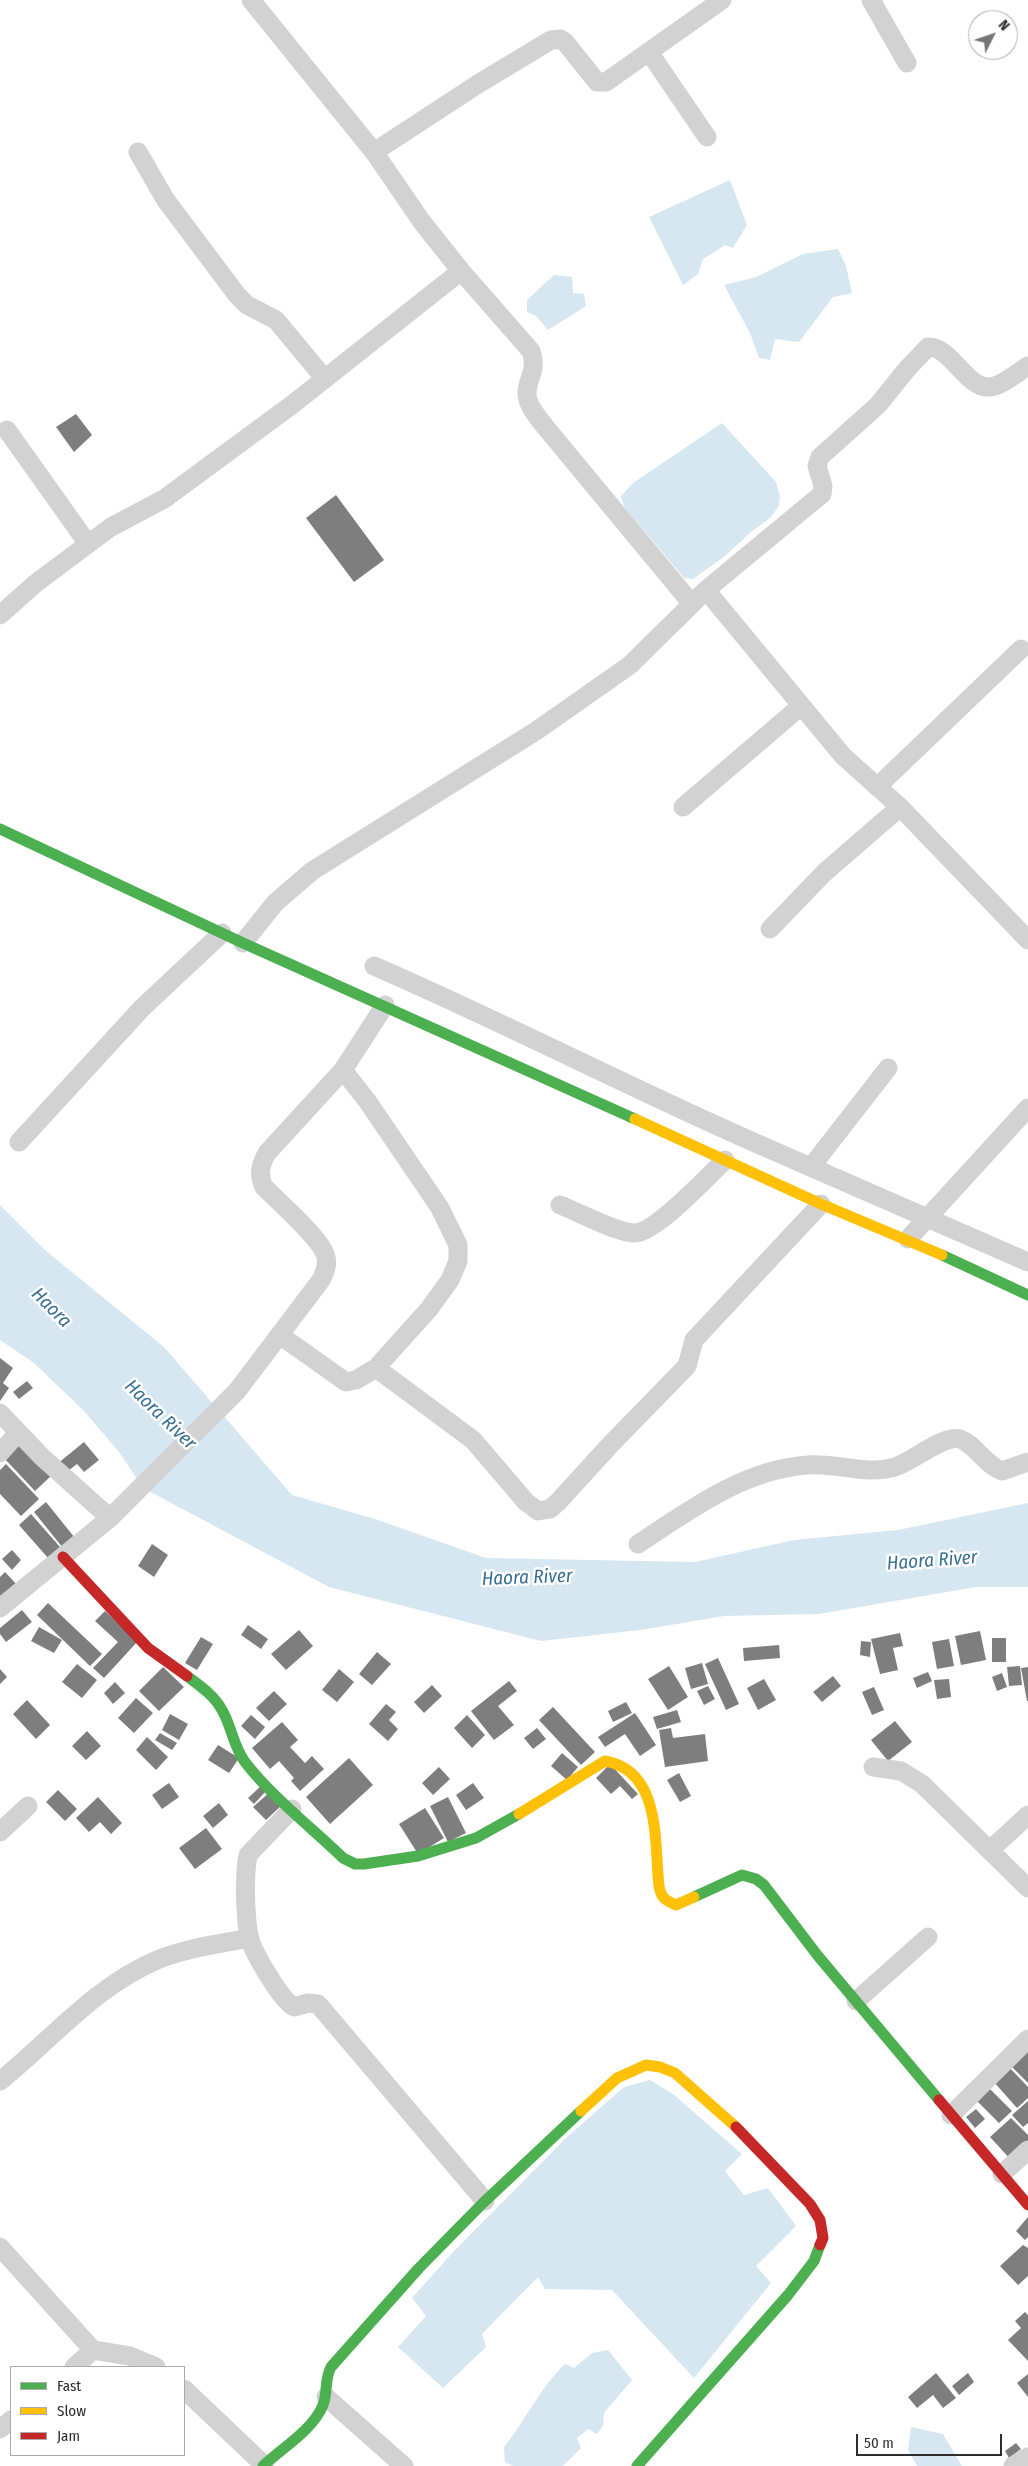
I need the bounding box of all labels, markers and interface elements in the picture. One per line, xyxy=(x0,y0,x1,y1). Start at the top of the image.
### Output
north arrow xyxy=(968,10,1018,60)
text: N xyxy=(995,17,1013,34)
water label: Haora xyxy=(26,1283,76,1333)
water label: Haora River xyxy=(119,1375,201,1455)
water label: Haora River xyxy=(886,1546,978,1576)
water label: Haora River xyxy=(481,1565,573,1591)
legend xyxy=(10,2366,185,2456)
text: Fast xyxy=(57,2377,81,2395)
text: Slow xyxy=(57,2402,86,2420)
scale bar xyxy=(858,2424,1004,2456)
text: Jam xyxy=(57,2427,80,2445)
text: 50 m xyxy=(864,2434,894,2452)

